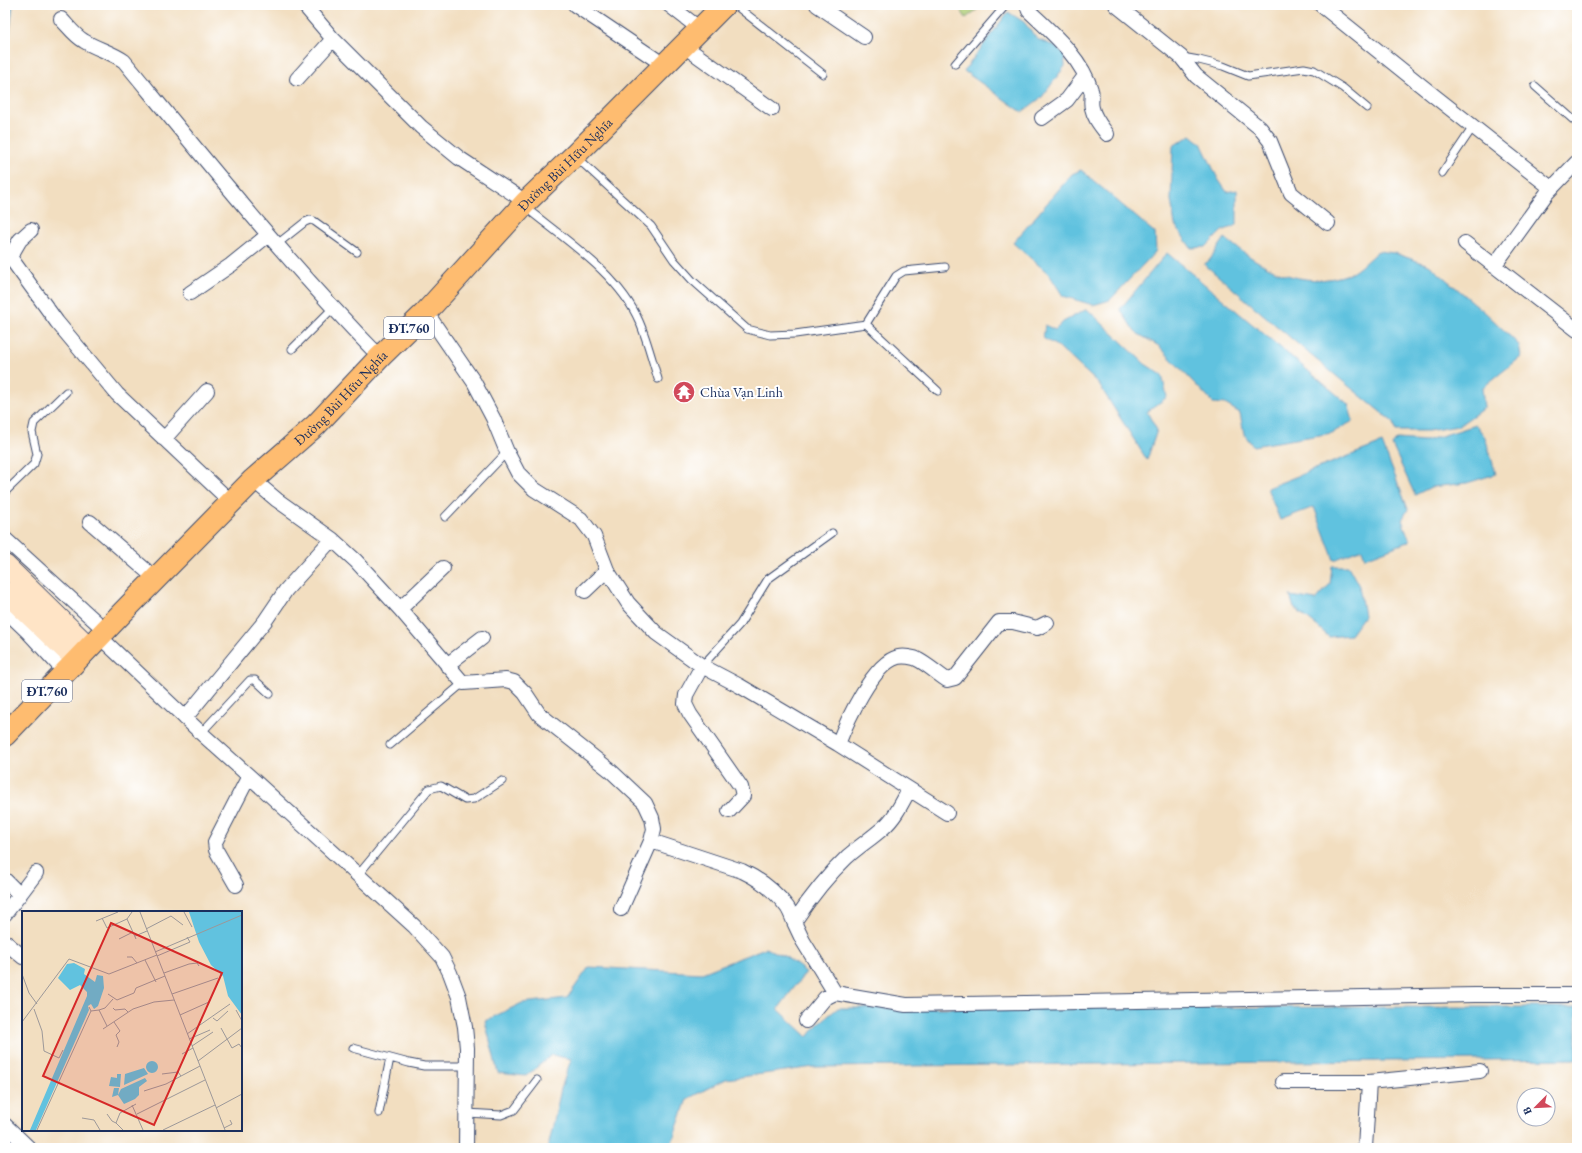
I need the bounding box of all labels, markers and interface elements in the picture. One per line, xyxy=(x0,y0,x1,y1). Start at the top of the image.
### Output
street label: Đường Bùi Hữu Nghĩa xyxy=(513,113,617,215)
road number: ĐT.760 xyxy=(384,317,434,339)
street label: Đường Bùi Hữu Nghĩa xyxy=(290,346,391,449)
temple icon: Chùa Vạn Linh xyxy=(671,379,697,405)
place label: Chùa Vạn Linh xyxy=(700,383,783,401)
road number: ĐT.760 xyxy=(22,680,72,702)
inset map xyxy=(22,911,242,1131)
north arrow xyxy=(1516,1087,1556,1127)
text: B xyxy=(1519,1105,1535,1117)

